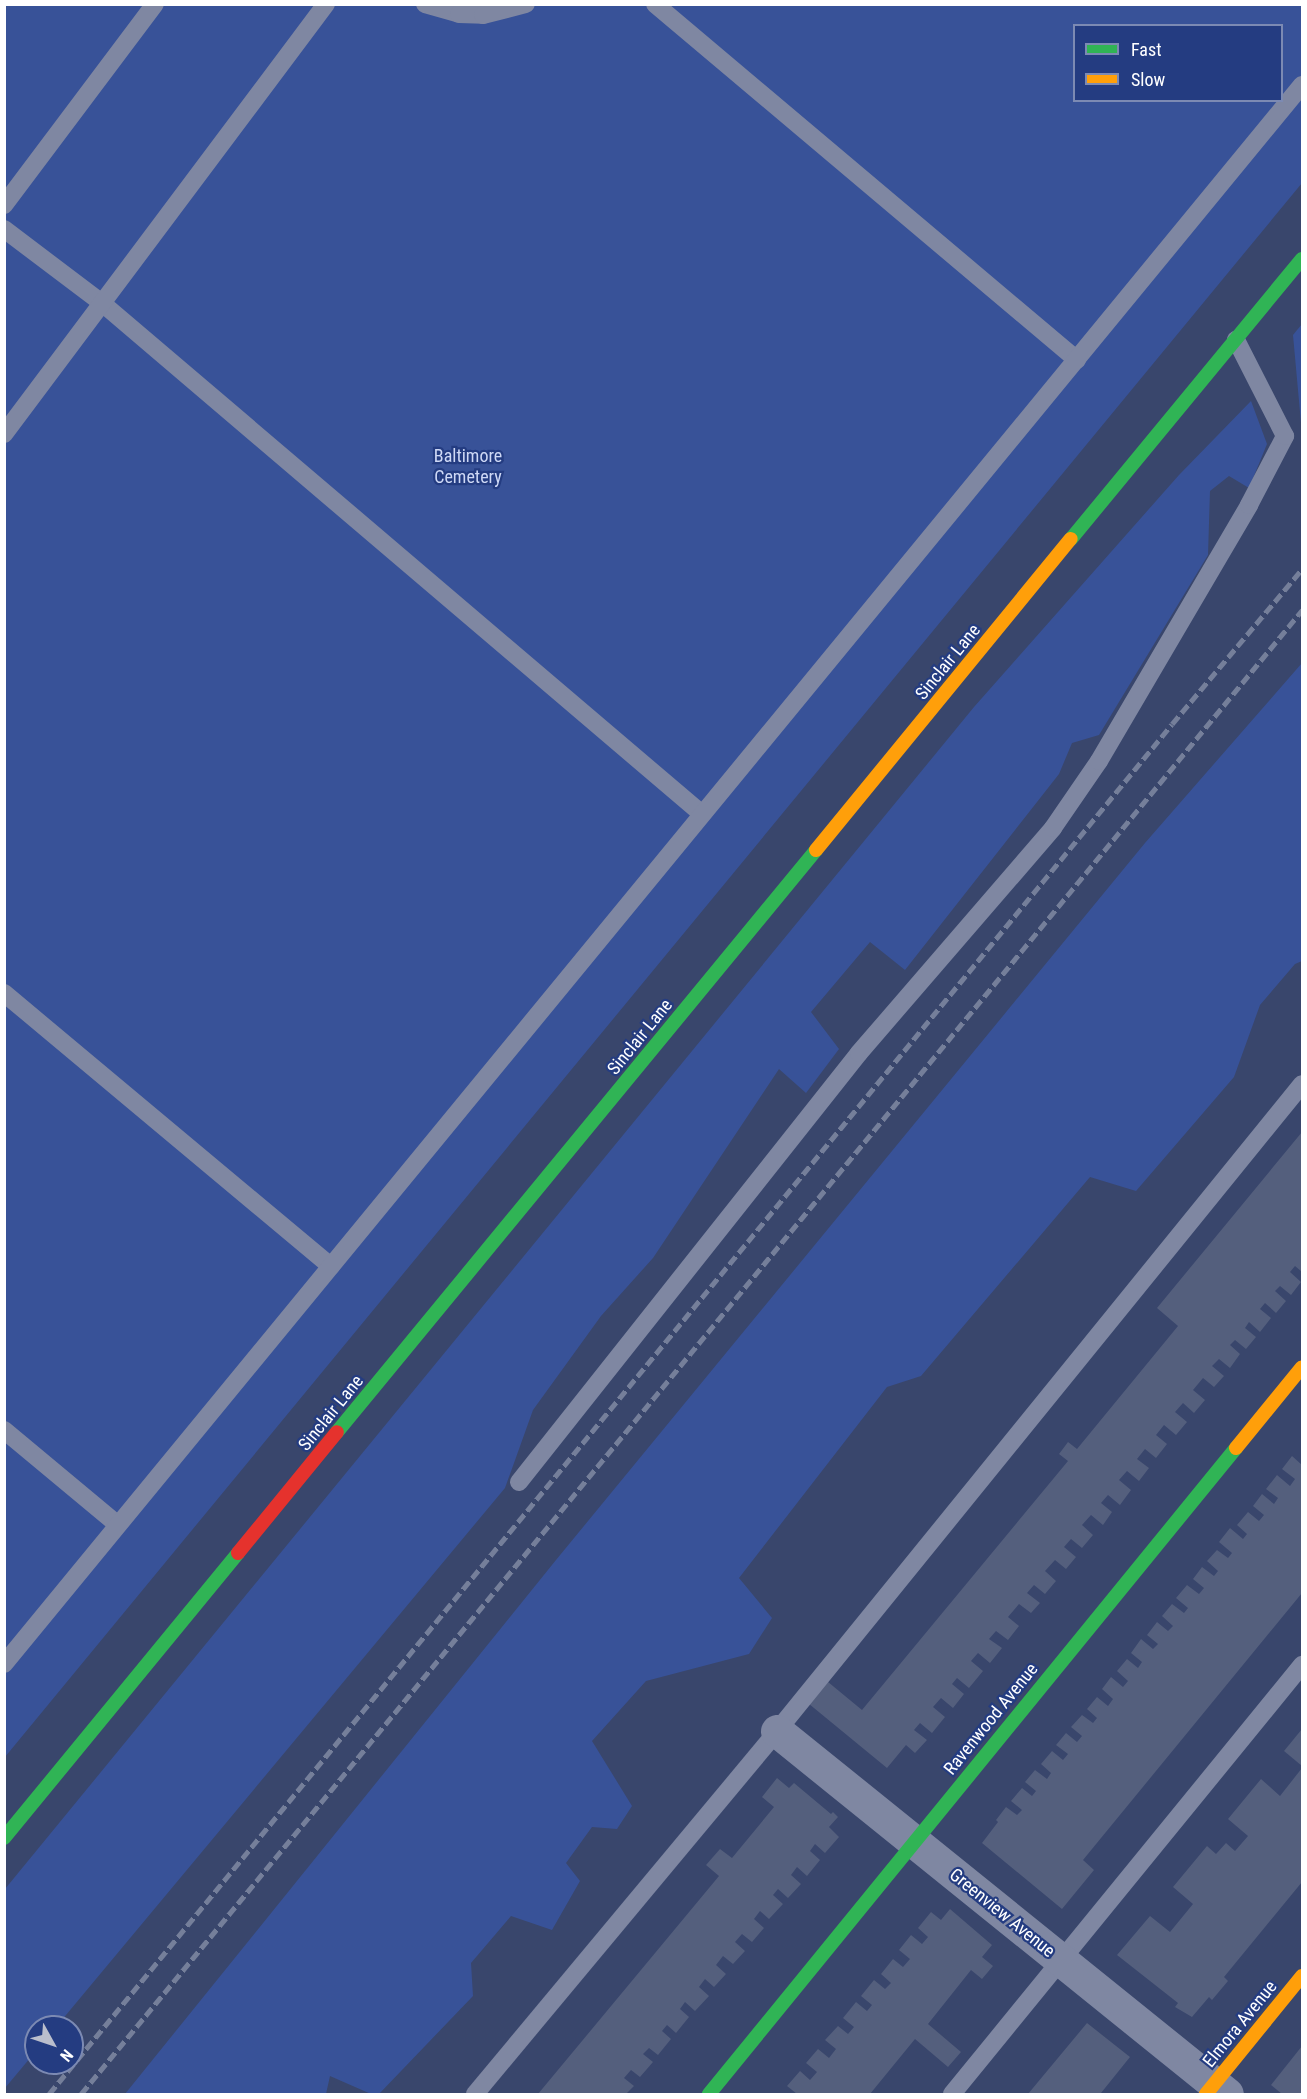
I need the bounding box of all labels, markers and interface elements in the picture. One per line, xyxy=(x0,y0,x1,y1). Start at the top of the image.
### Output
legend xyxy=(1073,24,1283,102)
text: Fast xyxy=(1131,39,1162,60)
text: Slow xyxy=(1131,69,1165,90)
park label: Baltimore Cemetery xyxy=(434,446,502,488)
street label: Sinclair Lane xyxy=(911,620,985,704)
street label: Sinclair Lane xyxy=(603,995,677,1079)
street label: Sinclair Lane xyxy=(294,1371,368,1455)
street label: Ravenwood Avenue xyxy=(939,1659,1043,1779)
street label: Greenview Avenue xyxy=(945,1864,1059,1962)
street label: Elmora Avenue xyxy=(1198,1976,1282,2072)
north arrow xyxy=(24,2015,84,2075)
text: N xyxy=(56,2046,77,2065)

